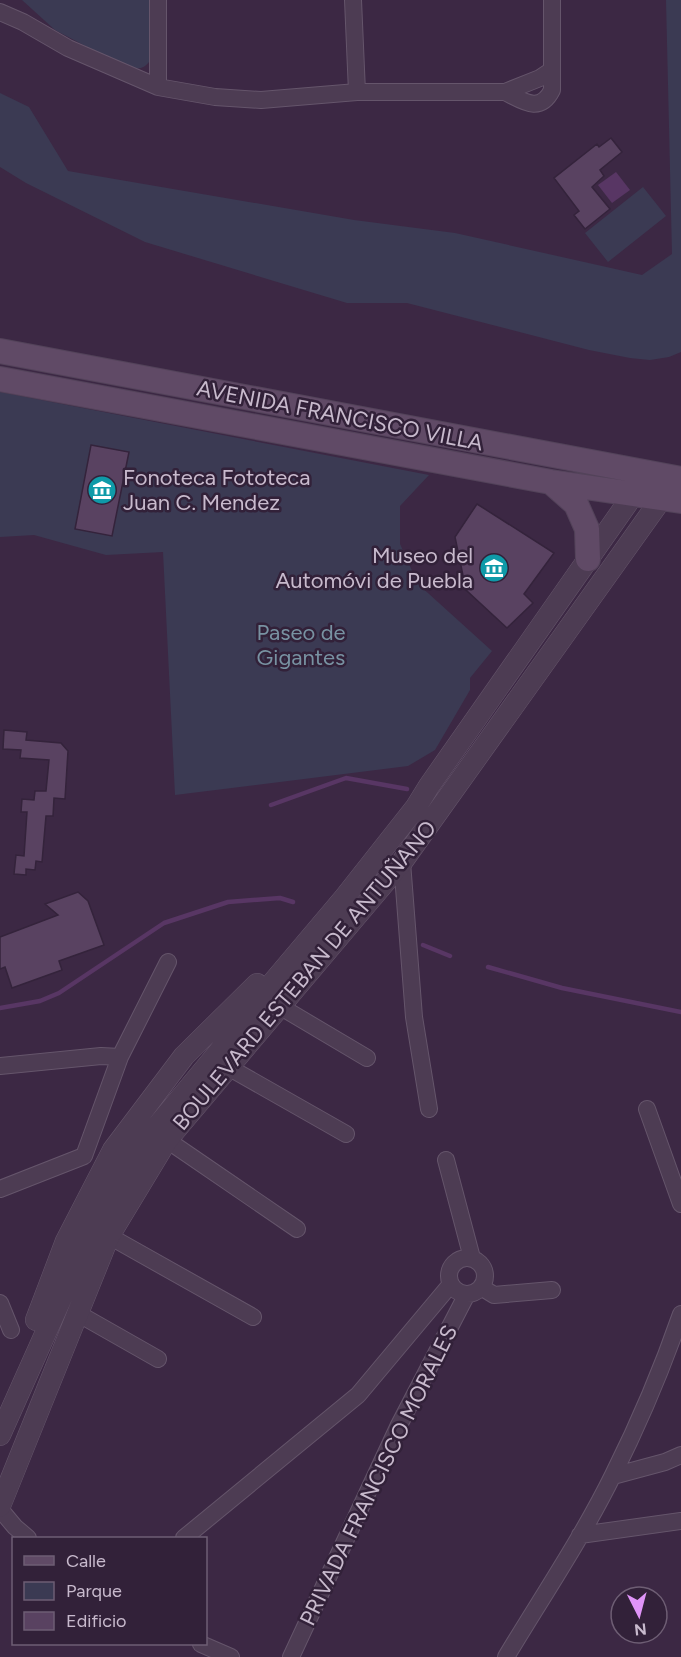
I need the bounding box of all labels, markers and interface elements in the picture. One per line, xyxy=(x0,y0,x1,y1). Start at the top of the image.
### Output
street label: AVENIDA FRANCISCO VILLA xyxy=(194,374,485,457)
place label: Fonoteca Fototeca Juan C. Mendez xyxy=(123,464,310,516)
museum icon: Fonoteca Fototeca Juan C. Mendez xyxy=(86,474,118,506)
place label: Museo del Automóvi de Puebla xyxy=(275,542,473,594)
museum icon: Museo del Automóvi de Puebla xyxy=(478,552,510,584)
park label: Paseo de Gigantes xyxy=(256,619,346,671)
street label: BOULEVARD ESTEBAN DE ANTUÑANO xyxy=(167,815,442,1136)
street label: PRIVADA FRANCISCO MORALES xyxy=(294,1321,463,1630)
legend xyxy=(12,1537,207,1645)
text: Calle xyxy=(66,1550,106,1572)
text: Parque xyxy=(66,1580,122,1602)
north arrow xyxy=(609,1585,669,1645)
text: Edificio xyxy=(66,1610,127,1632)
text: N xyxy=(633,1619,648,1640)

